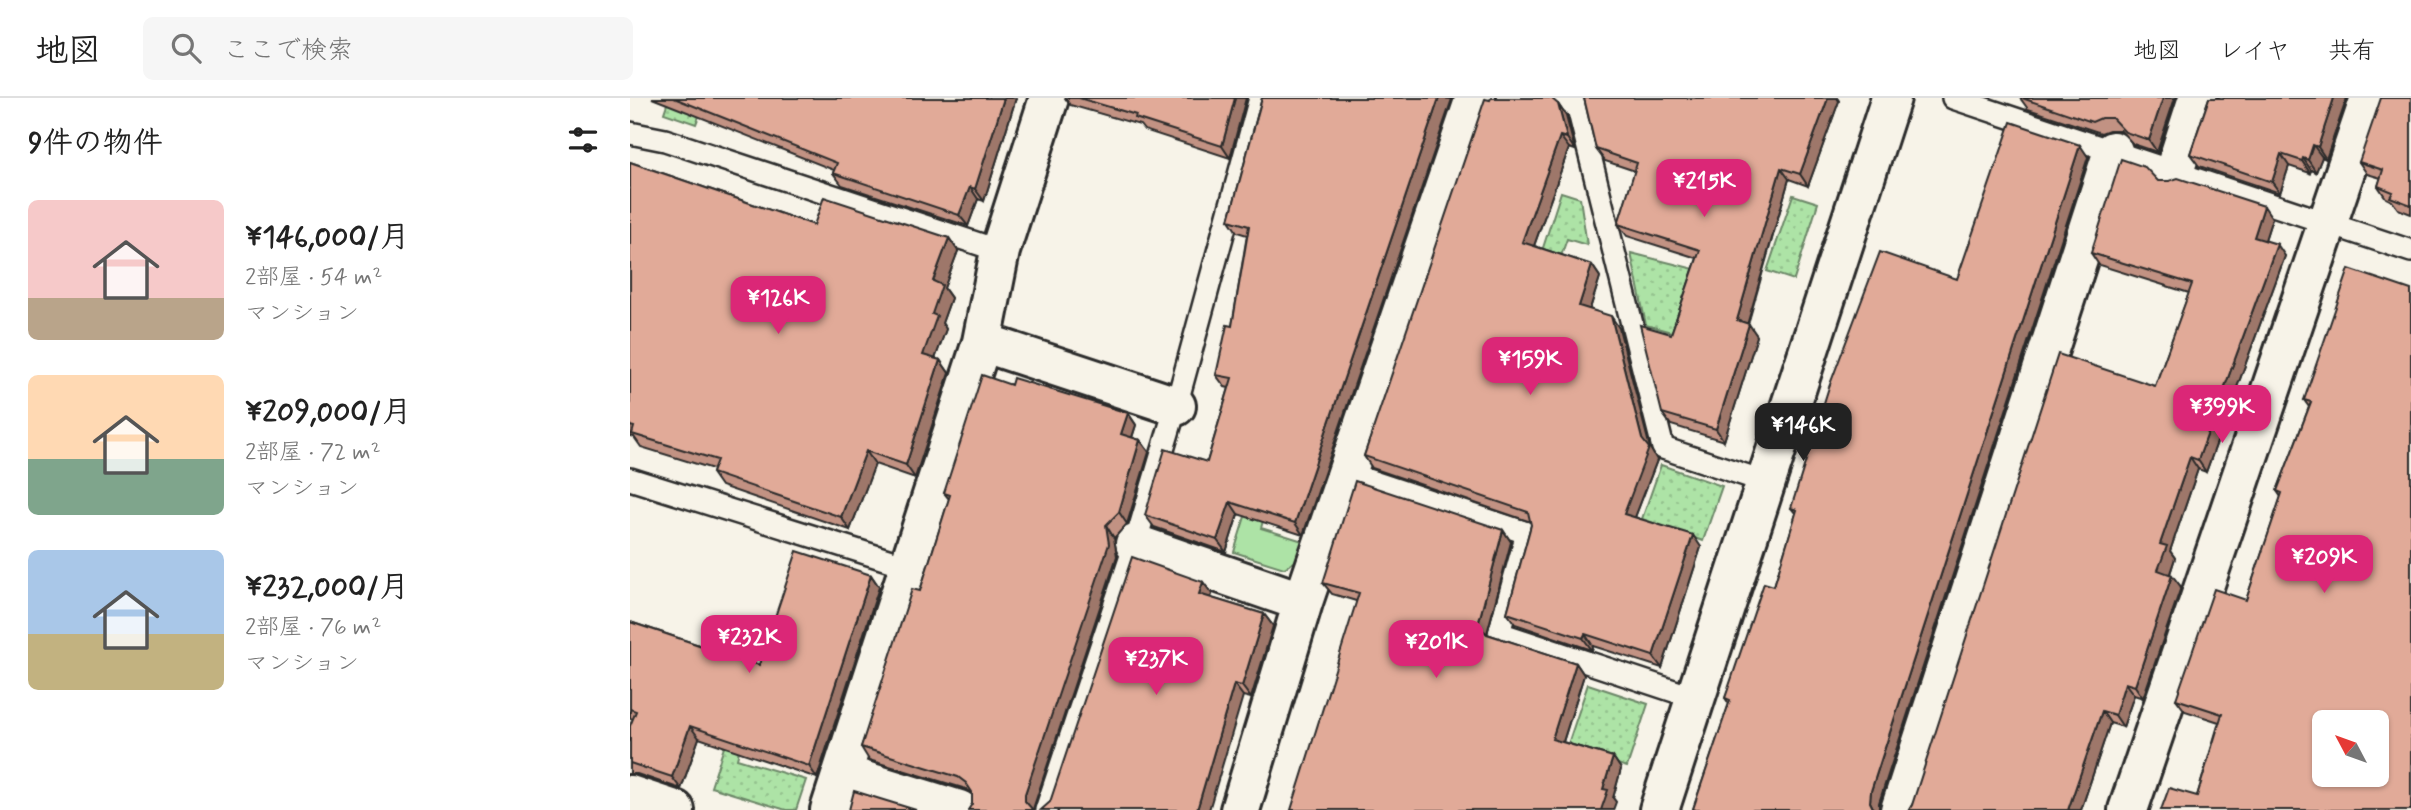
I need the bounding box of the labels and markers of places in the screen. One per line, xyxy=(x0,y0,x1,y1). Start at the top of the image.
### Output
pin: ¥215K xyxy=(1655,159,1753,219)
pin: ¥126K xyxy=(729,276,827,336)
pin: ¥159K xyxy=(1481,338,1579,397)
pin: ¥399K xyxy=(2173,386,2271,445)
pin: ¥146K xyxy=(1754,404,1852,463)
pin: ¥209K xyxy=(2275,536,2373,595)
pin: ¥232K xyxy=(700,616,798,675)
pin: ¥201K xyxy=(1387,620,1485,680)
pin: ¥237K xyxy=(1107,638,1205,697)

